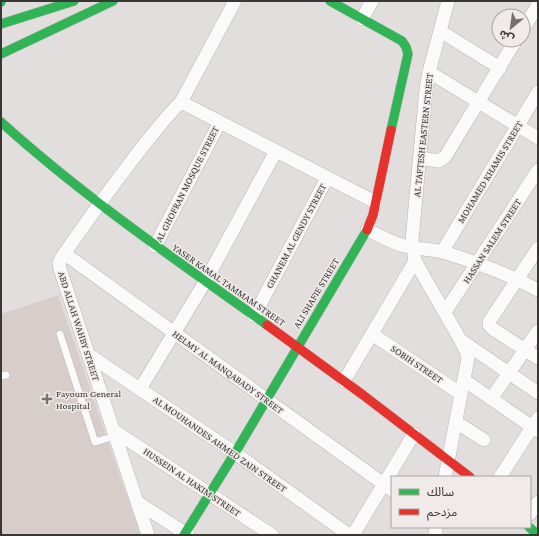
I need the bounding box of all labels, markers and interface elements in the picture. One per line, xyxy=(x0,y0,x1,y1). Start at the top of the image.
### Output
north arrow xyxy=(491,8,531,48)
text: ش xyxy=(497,27,516,46)
street label: AL TAFTESH EASTERN STREET xyxy=(411,72,435,198)
street label: MOHAMED KHAMIS STREET xyxy=(455,118,525,225)
street label: AL GHOFRAN MOSQUE STREET xyxy=(153,124,221,244)
street label: GHANEM AL GENDY STREET xyxy=(264,181,329,290)
street label: HASSAN SALEM STREET xyxy=(461,196,524,285)
street label: YASER KAMAL TAMMAM STREET xyxy=(170,242,288,329)
street label: ALI SHAFIE STREET xyxy=(291,256,342,330)
street label: ABD ALLAH WAHBY STREET xyxy=(56,270,102,383)
street label: HELMY AL MANQABADY STREET xyxy=(170,328,286,416)
street label: SOBIH STREET xyxy=(389,343,445,386)
place label: Fayoum General Hospital xyxy=(56,388,121,411)
marker: Fayoum General Hospital xyxy=(41,393,53,405)
street label: AL MOUHANDES AHMED ZAIN STREET xyxy=(151,394,289,495)
street label: HUSSEIN AL HAKIM STREET xyxy=(141,445,243,519)
legend xyxy=(391,476,531,528)
text: سالك xyxy=(427,485,454,499)
text: مزدحم xyxy=(427,505,457,521)

